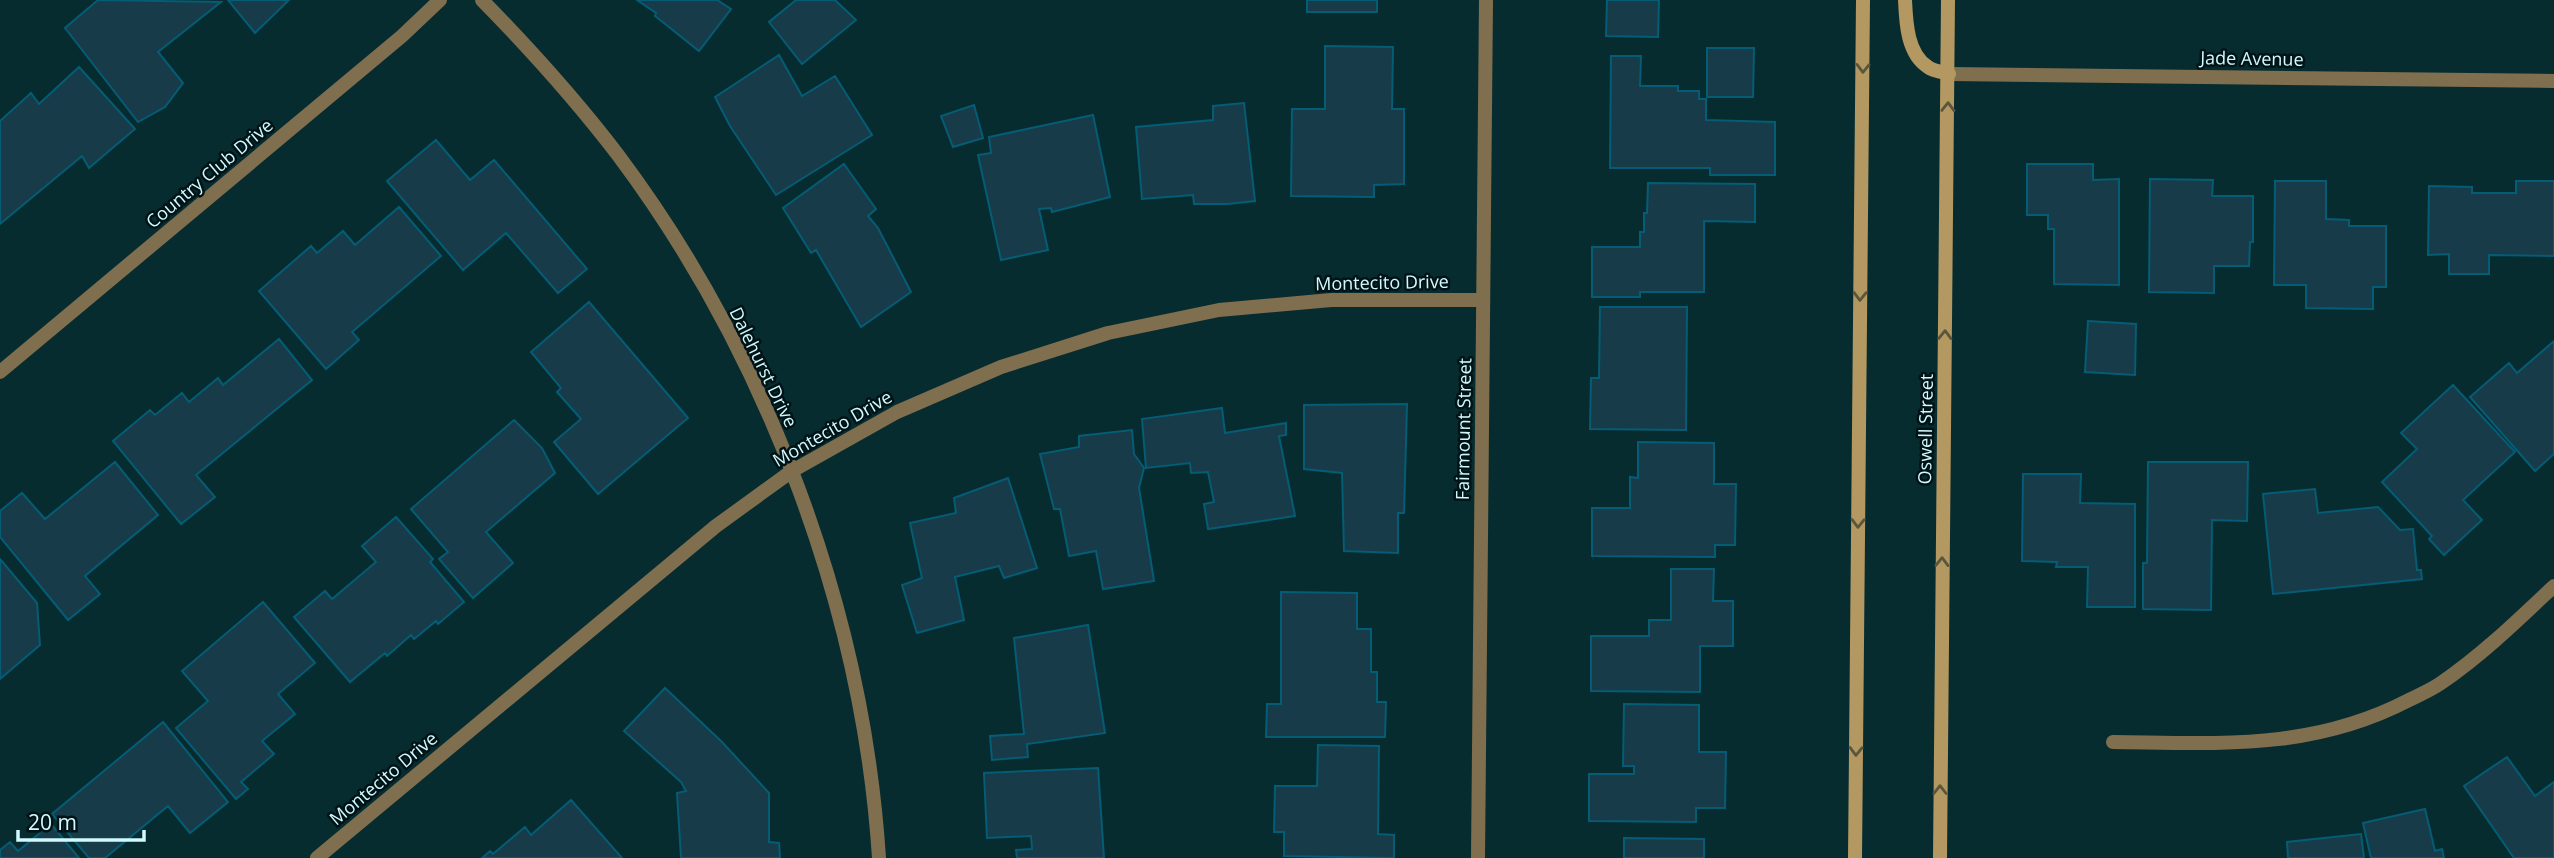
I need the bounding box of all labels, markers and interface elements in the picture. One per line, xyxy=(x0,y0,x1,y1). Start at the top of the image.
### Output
street label: Jade Avenue xyxy=(2198,45,2304,71)
one-way arrow xyxy=(1855,63,1870,74)
one-way arrow xyxy=(1941,102,1956,113)
street label: Country Club Drive xyxy=(141,113,277,233)
street label: Montecito Drive xyxy=(1315,269,1449,295)
one-way arrow xyxy=(1853,290,1868,301)
street label: Dalehurst Drive xyxy=(725,303,803,431)
one-way arrow xyxy=(1937,329,1953,340)
street label: Fairmount Street xyxy=(1450,358,1476,500)
street label: Oswell Street xyxy=(1912,373,1938,485)
street label: Montecito Drive xyxy=(768,384,896,472)
one-way arrow xyxy=(1850,518,1866,529)
one-way arrow xyxy=(1934,557,1950,567)
street label: Montecito Drive xyxy=(324,726,442,830)
one-way arrow xyxy=(1848,746,1864,756)
one-way arrow xyxy=(1932,784,1948,795)
scale bar xyxy=(18,798,144,842)
text: 20 m xyxy=(28,808,77,836)

